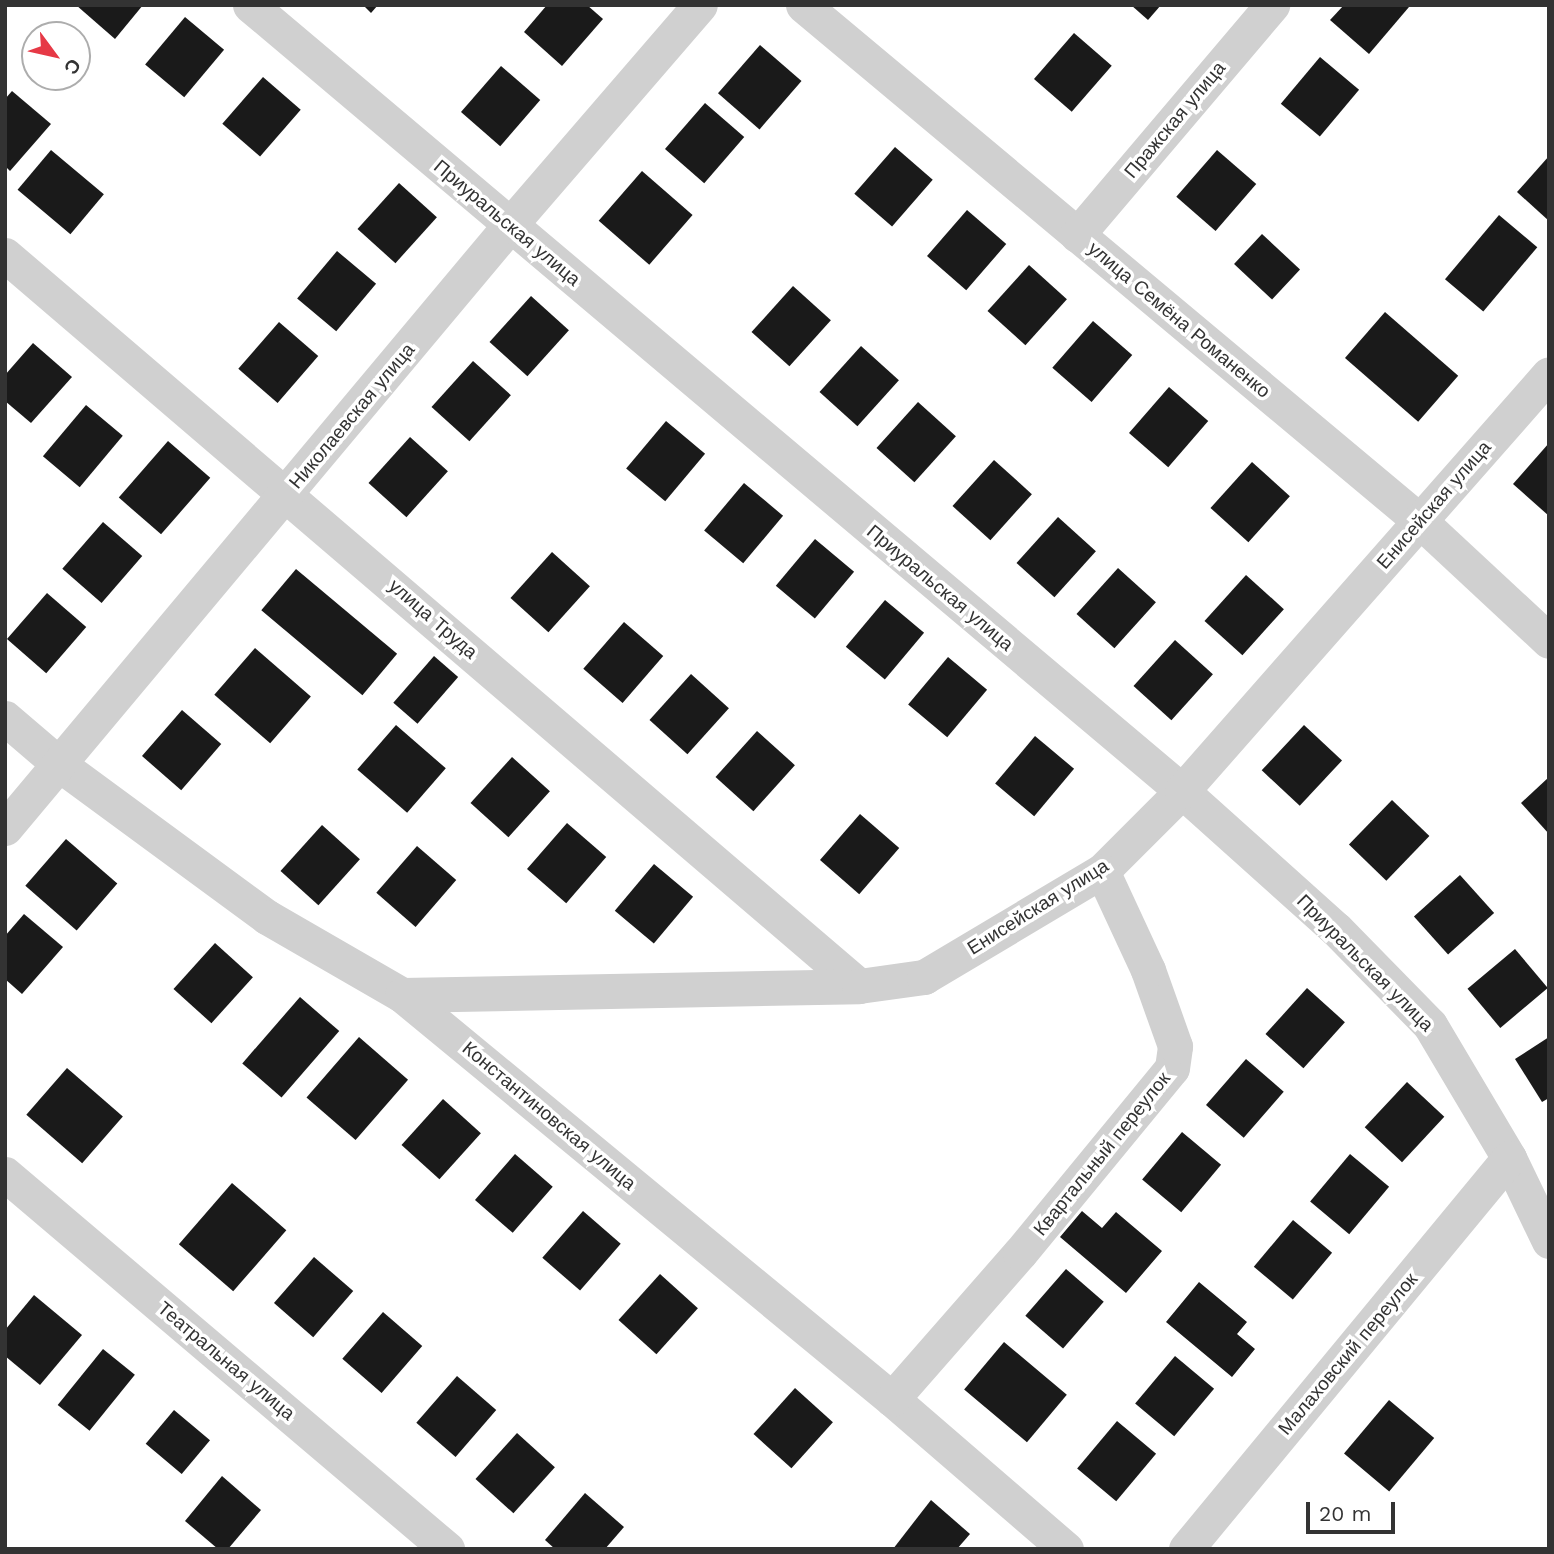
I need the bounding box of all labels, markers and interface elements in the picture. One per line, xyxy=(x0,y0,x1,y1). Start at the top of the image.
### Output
north arrow xyxy=(21,21,91,91)
text: С xyxy=(59,55,86,79)
street label: Пражская улица xyxy=(1120,57,1230,183)
street label: Приуральская улица xyxy=(429,155,585,291)
street label: улица Семёна Романенко xyxy=(1083,237,1275,403)
street label: Николаевская улица xyxy=(284,339,420,493)
street label: Енисейская улица xyxy=(1372,436,1496,574)
street label: Приуральская улица xyxy=(862,520,1018,656)
street label: улица Труда xyxy=(384,574,482,664)
street label: Енисейская улица xyxy=(963,854,1113,960)
street label: Приуральская улица xyxy=(1292,890,1438,1036)
street label: Константиновская улица xyxy=(458,1037,640,1195)
street label: Квартальный переулок xyxy=(1029,1068,1175,1240)
street label: Малаховский переулок xyxy=(1274,1268,1422,1440)
street label: Театральная улица xyxy=(153,1297,299,1425)
scale bar xyxy=(1309,1488,1398,1532)
text: 20 m xyxy=(1319,1501,1371,1526)

